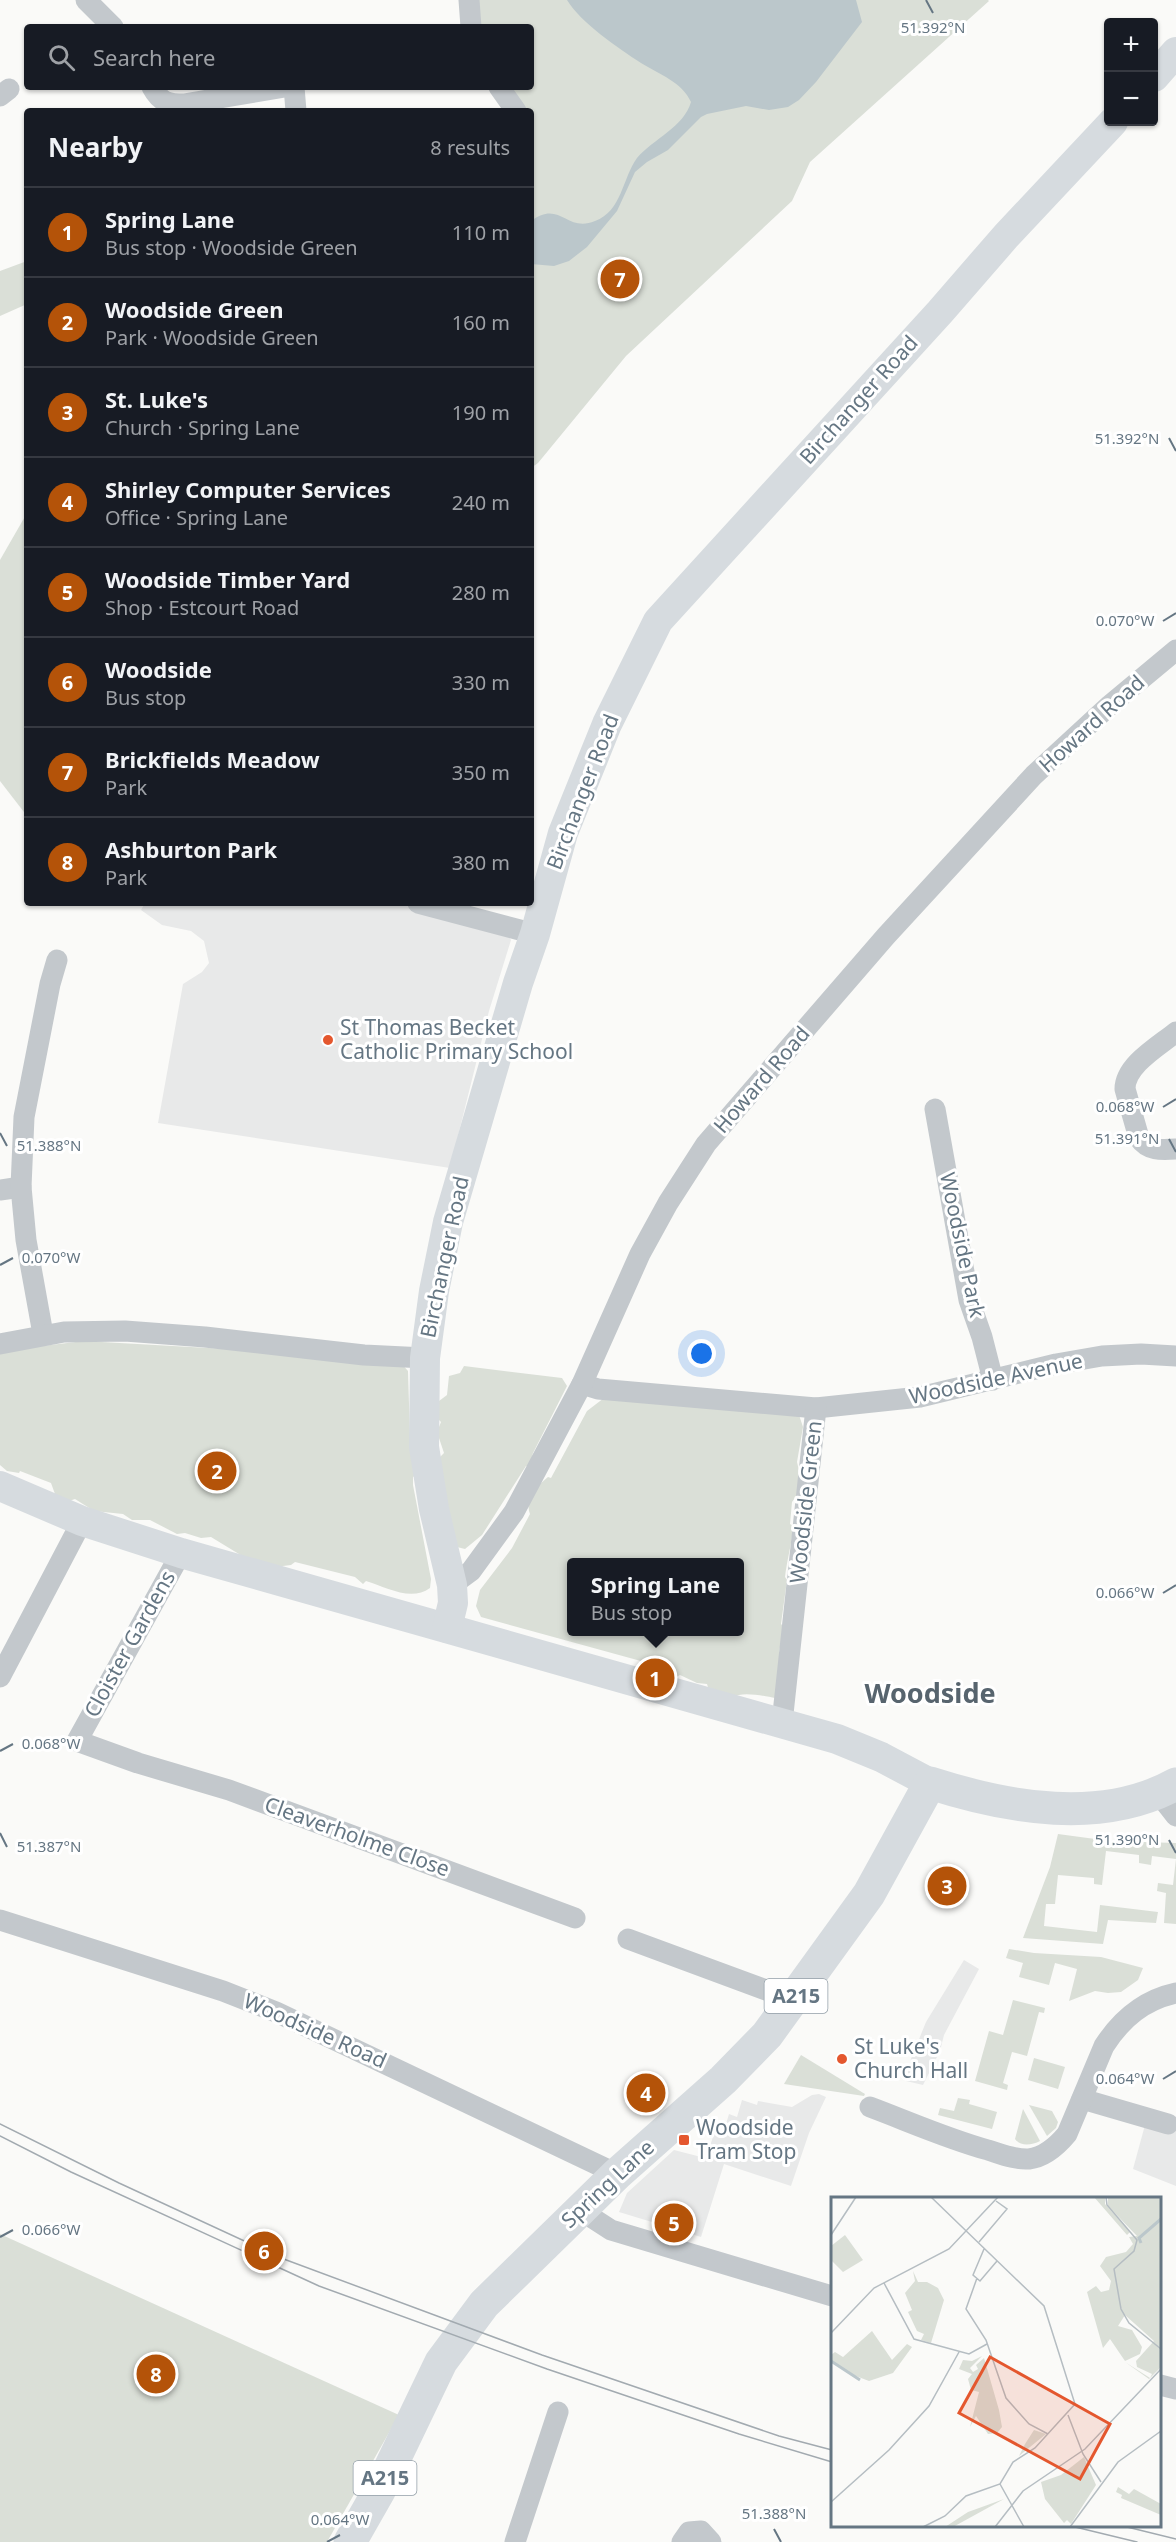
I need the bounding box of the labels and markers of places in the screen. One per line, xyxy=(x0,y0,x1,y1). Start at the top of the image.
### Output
pin: 7 xyxy=(600,256,640,302)
place label: St Thomas Becket Catholic Primary School xyxy=(340,1013,573,1065)
marker: St Thomas Becket Catholic Primary School xyxy=(321,1033,335,1047)
pin: 2 xyxy=(198,1448,236,1494)
pin: 1 xyxy=(636,1656,674,1700)
pin: 3 xyxy=(928,1864,966,1908)
place label: St Luke's Church Hall xyxy=(854,2032,968,2084)
marker: St Luke's Church Hall xyxy=(835,2052,849,2066)
pin: 4 xyxy=(626,2070,666,2116)
place label: Woodside Tram Stop xyxy=(696,2113,797,2165)
marker: Woodside Tram Stop xyxy=(677,2133,691,2147)
pin: 5 xyxy=(654,2200,694,2246)
pin: 6 xyxy=(244,2228,284,2274)
pin: 8 xyxy=(136,2352,176,2396)

